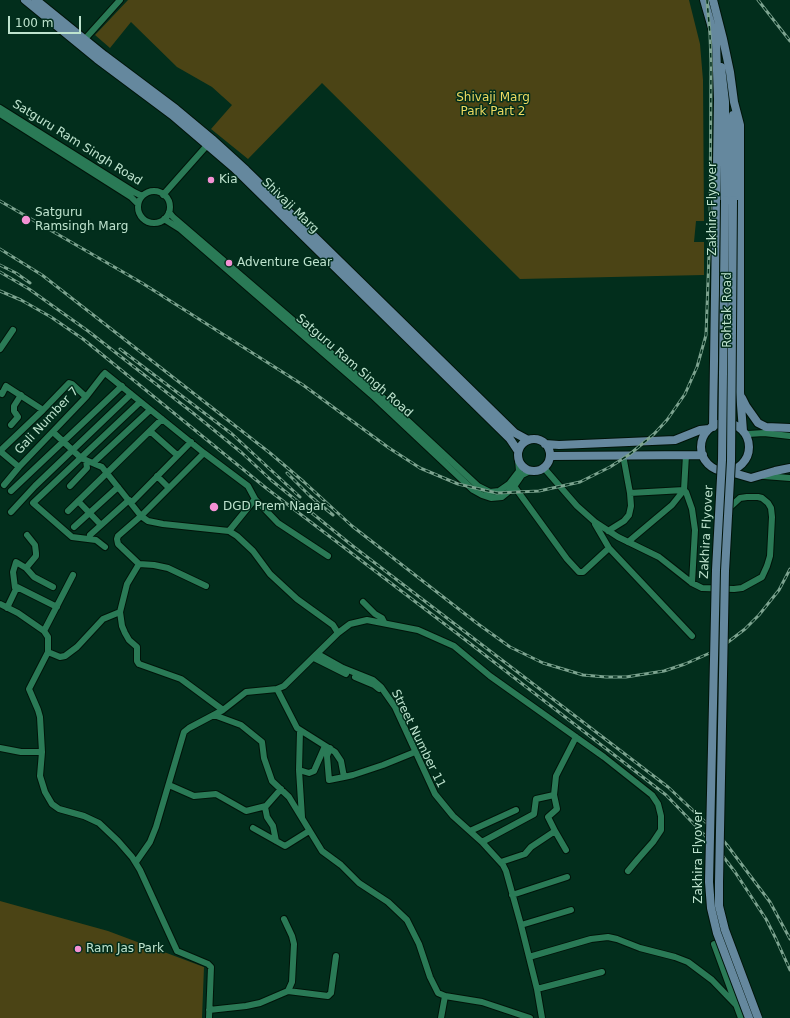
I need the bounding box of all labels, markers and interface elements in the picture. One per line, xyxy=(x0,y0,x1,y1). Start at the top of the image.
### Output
scale bar xyxy=(10,8,83,34)
text: 100 m xyxy=(15,16,53,30)
park label: Shivaji Marg Park Part 2 xyxy=(456,91,530,119)
street label: Satguru Ram Singh Road xyxy=(10,97,144,189)
street label: Zakhira Flyover xyxy=(706,162,720,256)
place label: Kia xyxy=(219,173,238,187)
marker: Kia xyxy=(206,175,216,185)
street label: Shivaji Marg xyxy=(259,175,321,237)
place label: Satguru Ramsingh Marg xyxy=(35,206,128,234)
marker: Satguru Ramsingh Marg xyxy=(20,214,32,226)
place label: Adventure Gear xyxy=(237,256,332,270)
marker: Adventure Gear xyxy=(224,258,234,268)
street label: Rohtak Road xyxy=(721,272,735,348)
street label: Satguru Ram Singh Road xyxy=(293,311,415,421)
street label: Gali Number 7 xyxy=(12,384,82,458)
street label: Zakhira Flyover xyxy=(697,485,717,579)
place label: DGD Prem Nagar xyxy=(223,500,325,514)
marker: DGD Prem Nagar xyxy=(208,501,220,513)
street label: Street Number 11 xyxy=(388,688,448,790)
street label: Zakhira Flyover xyxy=(692,810,706,904)
place label: Ram Jas Park xyxy=(86,942,164,956)
marker: Ram Jas Park xyxy=(73,944,83,954)

